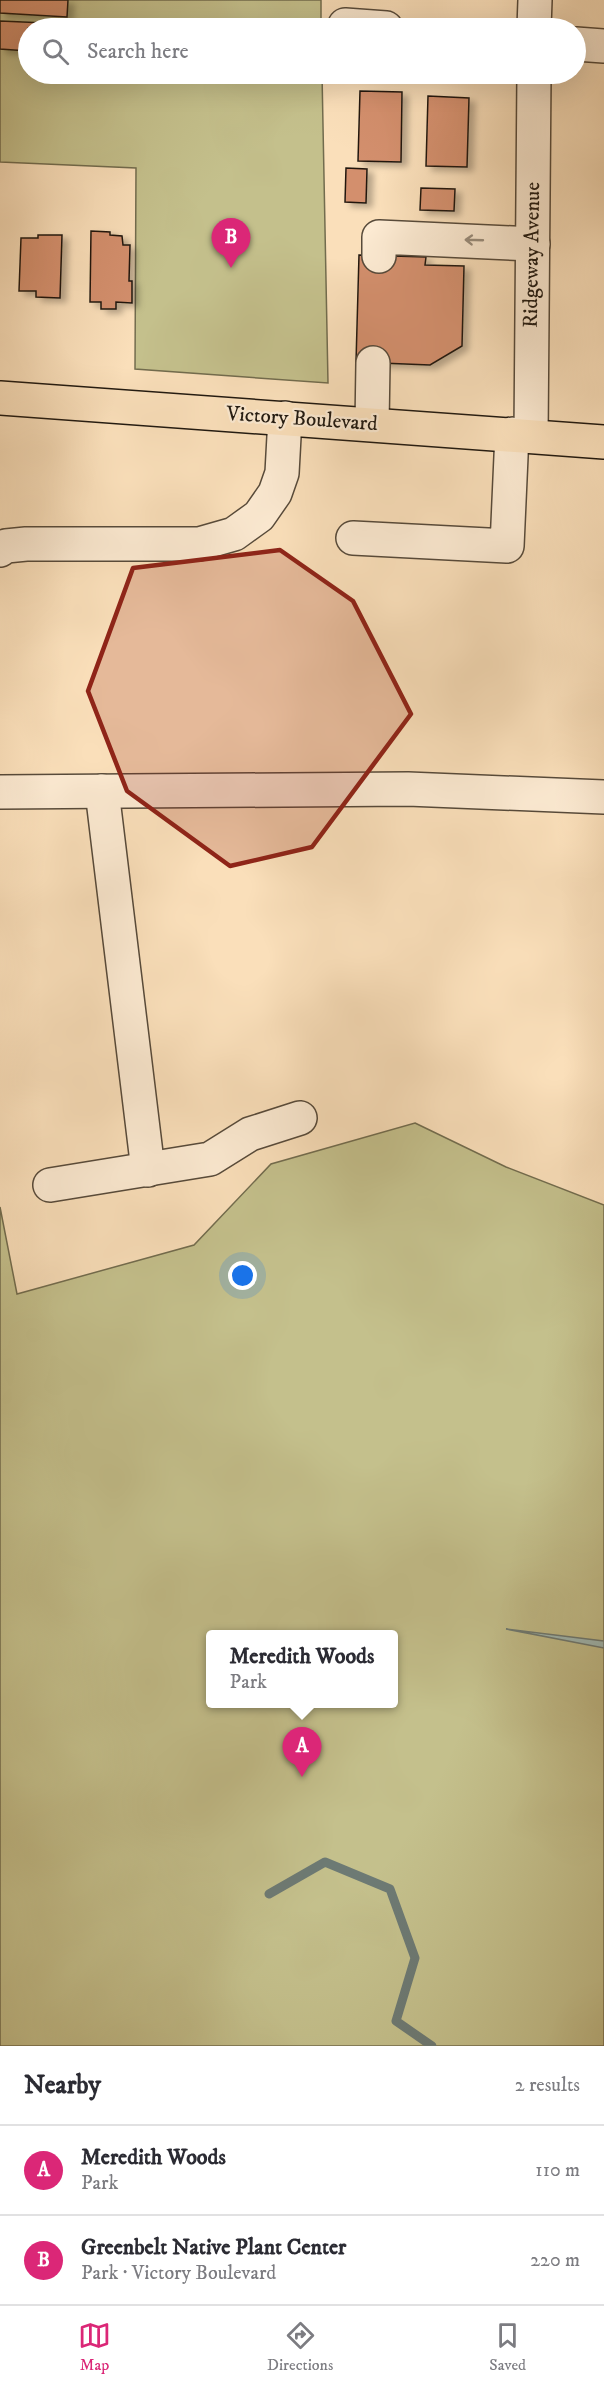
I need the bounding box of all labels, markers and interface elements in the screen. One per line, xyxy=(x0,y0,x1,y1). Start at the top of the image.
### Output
search box xyxy=(18,18,586,84)
icon: search xyxy=(39,35,72,68)
text: Search here xyxy=(87,38,189,65)
street label: Ridgeway Avenue xyxy=(518,181,546,328)
pin: B xyxy=(212,218,250,268)
one-way arrow xyxy=(465,235,485,246)
street label: Victory Boulevard xyxy=(224,401,379,437)
your location xyxy=(228,1261,257,1290)
popup xyxy=(206,1630,398,1708)
text: Meredith Woods xyxy=(230,1643,374,1670)
text: Park xyxy=(230,1670,267,1695)
pin: A xyxy=(282,1728,322,1777)
text: Nearby xyxy=(24,2069,101,2102)
text: 2 results xyxy=(515,2073,580,2098)
text: Meredith Woods xyxy=(81,2144,226,2171)
text: A xyxy=(37,2158,50,2183)
text: 110 m xyxy=(535,2158,580,2183)
text: Park xyxy=(81,2171,118,2196)
text: Greenbelt Native Plant Center xyxy=(81,2234,346,2261)
text: B xyxy=(37,2248,50,2273)
text: 220 m xyxy=(530,2248,580,2273)
text: Park · Victory Boulevard xyxy=(81,2261,276,2286)
tab: Map xyxy=(78,2319,111,2375)
tab: Directions xyxy=(267,2319,333,2375)
tab: Saved xyxy=(489,2319,526,2375)

